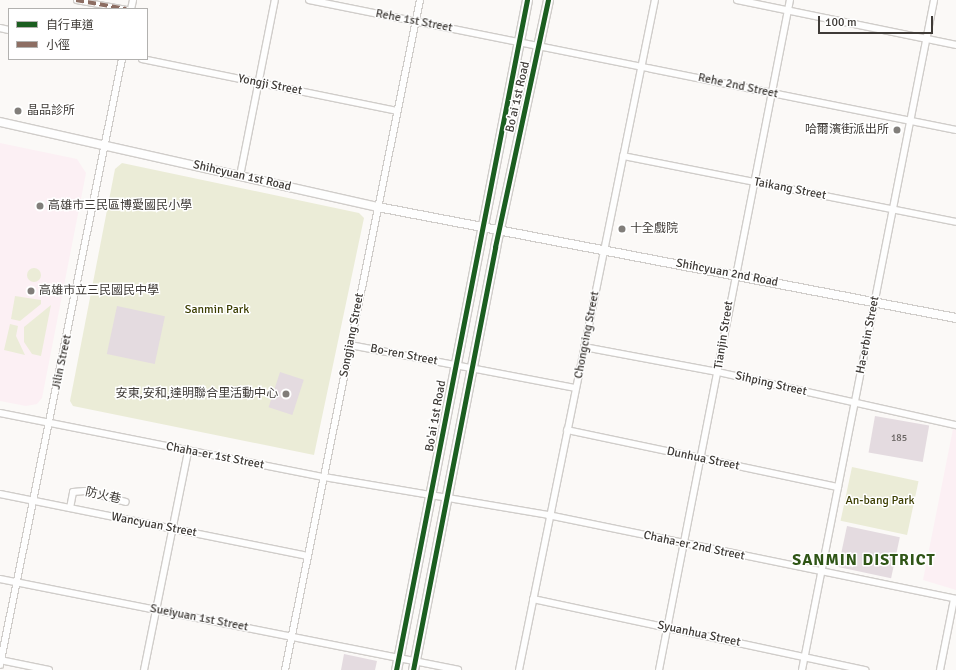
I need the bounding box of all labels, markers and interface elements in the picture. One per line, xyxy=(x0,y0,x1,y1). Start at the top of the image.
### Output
street label: Rehe 1st Street xyxy=(374,6,454,36)
legend xyxy=(8,8,148,60)
scale bar xyxy=(820,8,935,34)
text: 100 m xyxy=(825,15,857,30)
text: 自行車道 xyxy=(46,18,94,33)
text: 小徑 xyxy=(46,38,70,53)
street label: Bo'ai 1st Road xyxy=(503,60,533,134)
street label: Rehe 2nd Street xyxy=(697,70,779,102)
street label: Yongji Street xyxy=(237,72,303,98)
place label: 晶品診所 xyxy=(27,104,75,118)
marker: 晶品診所 xyxy=(12,105,24,117)
place label: 哈爾濱街派出所 xyxy=(805,123,889,137)
marker: 哈爾濱街派出所 xyxy=(892,125,902,135)
street label: Shihcyuan 1st Road xyxy=(191,158,293,194)
street label: Taikang Street xyxy=(753,175,827,203)
place label: 高雄市三民區博愛國民小學 xyxy=(48,199,192,213)
marker: 高雄市三民區博愛國民小學 xyxy=(35,201,45,211)
place label: 十全戲院 xyxy=(630,222,678,236)
marker: 十全戲院 xyxy=(617,224,627,234)
street label: Shihcyuan 2nd Road xyxy=(675,256,779,290)
place label: 高雄市立三民國民中學 xyxy=(39,284,159,298)
marker: 高雄市立三民國民中學 xyxy=(26,286,36,296)
street label: Chongcing Street xyxy=(571,290,603,380)
street label: Songjiang Street xyxy=(337,292,367,378)
street label: Ha-erbin Street xyxy=(853,295,883,375)
street label: Tianjin Street xyxy=(712,300,736,370)
park label: Sanmin Park xyxy=(185,303,249,317)
street label: Jilin Street xyxy=(49,333,75,391)
street label: Bo-ren Street xyxy=(369,341,439,369)
street label: Sihping Street xyxy=(734,369,808,399)
street label: Bo'ai 1st Road xyxy=(423,379,449,453)
place label: 安東,安和,達明聯合里活動中心 xyxy=(116,387,278,401)
marker: 安東,安和,達明聯合里活動中心 xyxy=(281,389,291,399)
house number: 185 xyxy=(891,433,907,445)
street label: Chaha-er 1st Street xyxy=(165,439,265,473)
street label: Dunhua Street xyxy=(665,444,741,474)
street label: 防火巷 xyxy=(84,485,122,507)
park label: An-bang Park xyxy=(845,494,915,508)
street label: Wancyuan Street xyxy=(110,510,198,540)
street label: Chaha-er 2nd Street xyxy=(642,528,746,564)
district label: SANMIN DISTRICT xyxy=(792,550,936,570)
street label: Sueiyuan 1st Street xyxy=(149,601,249,635)
street label: Syuanhua Street xyxy=(656,618,742,650)

